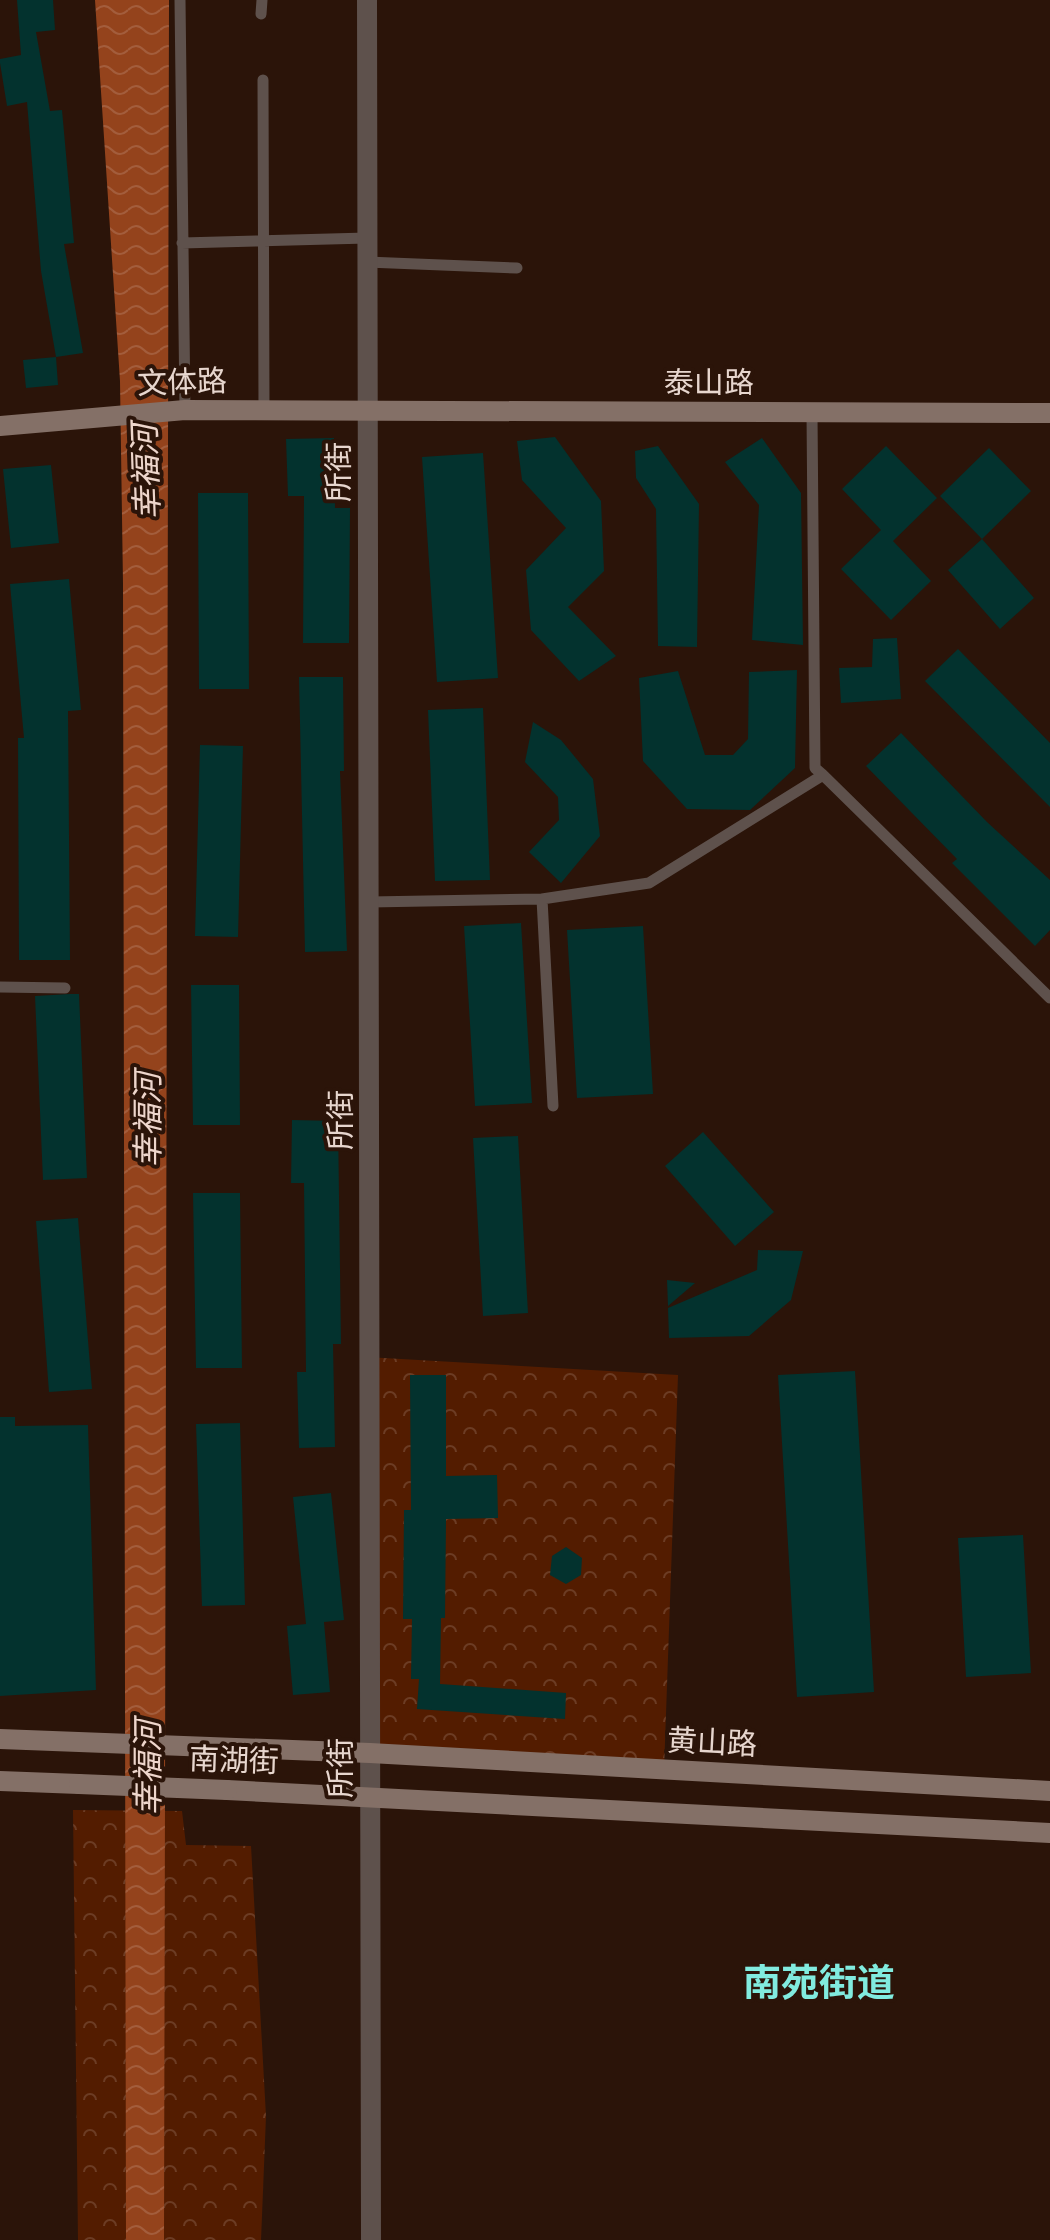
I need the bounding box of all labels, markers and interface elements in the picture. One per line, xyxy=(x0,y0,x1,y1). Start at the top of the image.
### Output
street label: 文体路 xyxy=(136,362,228,402)
street label: 泰山路 xyxy=(664,364,754,401)
water label: 幸福河 xyxy=(125,417,167,521)
street label: 所街 xyxy=(320,442,357,502)
water label: 幸福河 xyxy=(129,1066,167,1168)
street label: 所街 xyxy=(322,1090,359,1150)
water label: 幸福河 xyxy=(129,1714,167,1816)
street label: 黄山路 xyxy=(666,1721,758,1763)
street label: 所街 xyxy=(322,1738,359,1798)
street label: 南湖街 xyxy=(188,1740,280,1780)
district label: 南苑街道 xyxy=(743,1960,895,2006)

